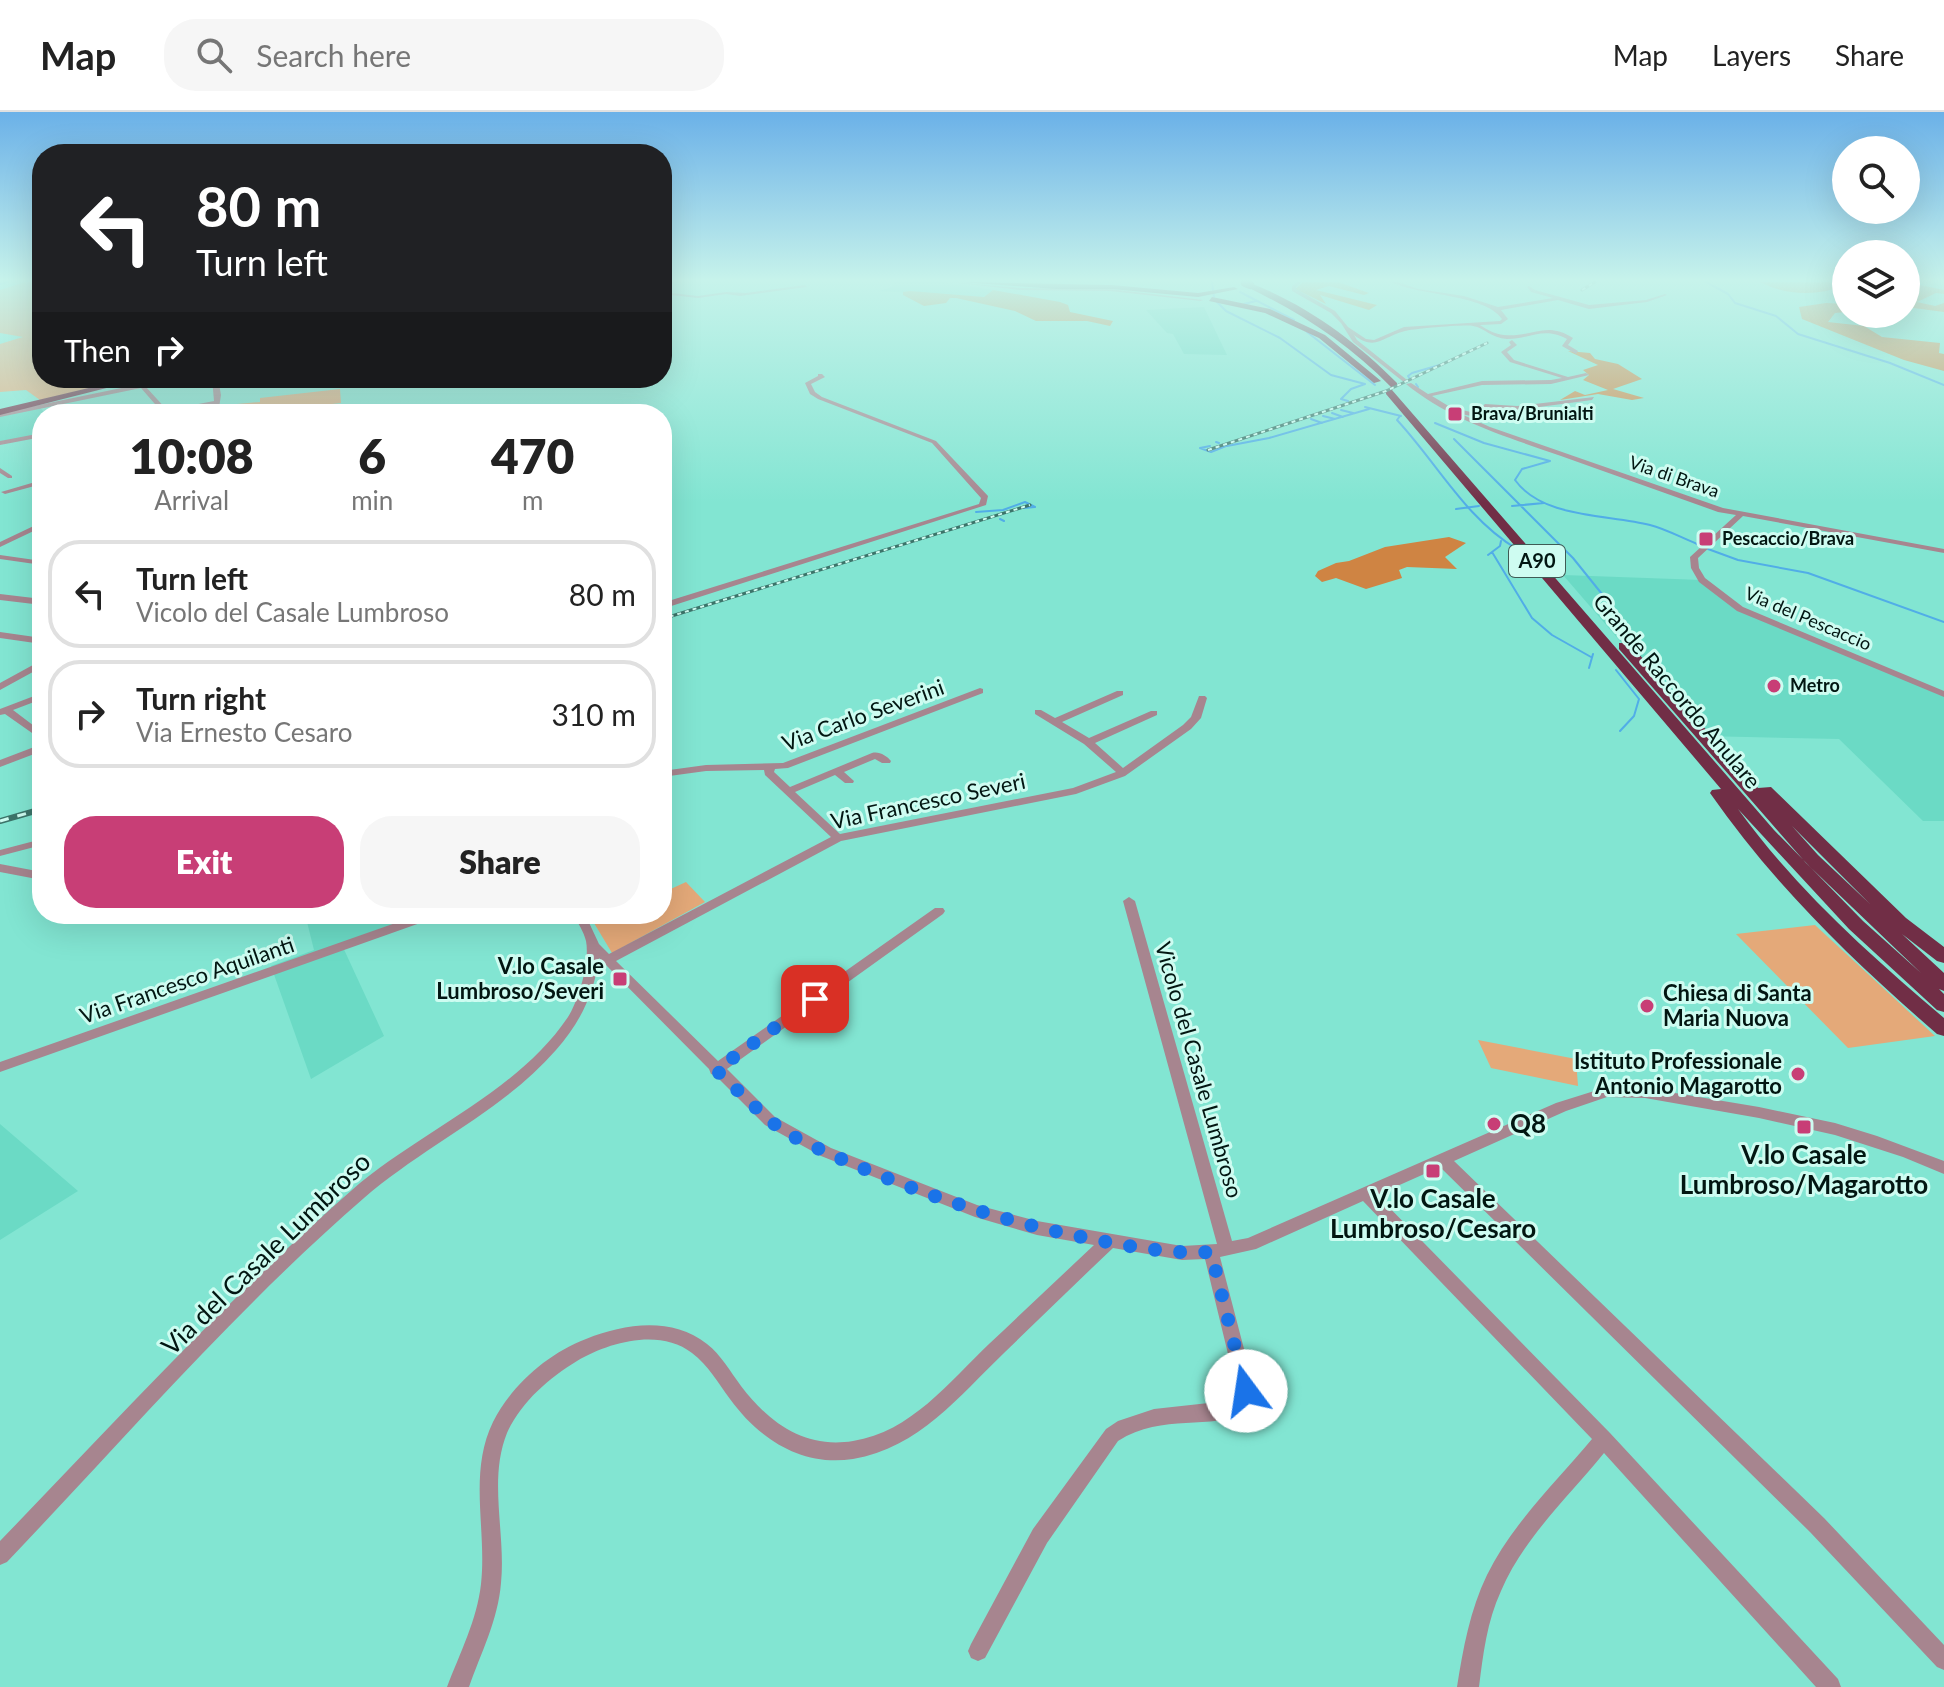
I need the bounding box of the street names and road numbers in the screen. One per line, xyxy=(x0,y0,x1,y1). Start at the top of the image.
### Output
street label: Via di Brava xyxy=(1626,450,1722,502)
road number: A90 xyxy=(1509,545,1565,577)
street label: Via del Pescaccio xyxy=(1742,582,1875,655)
street label: Grande Raccordo Anulare xyxy=(1588,588,1767,794)
street label: Via Carlo Severini xyxy=(778,673,948,756)
street label: Via Francesco Severi xyxy=(828,767,1028,834)
street label: Via Francesco Aquilanti xyxy=(76,930,297,1029)
street label: Vicolo del Casale Lumbroso xyxy=(1150,939,1249,1201)
street label: Via del Casale Lumbroso xyxy=(154,1145,376,1361)

